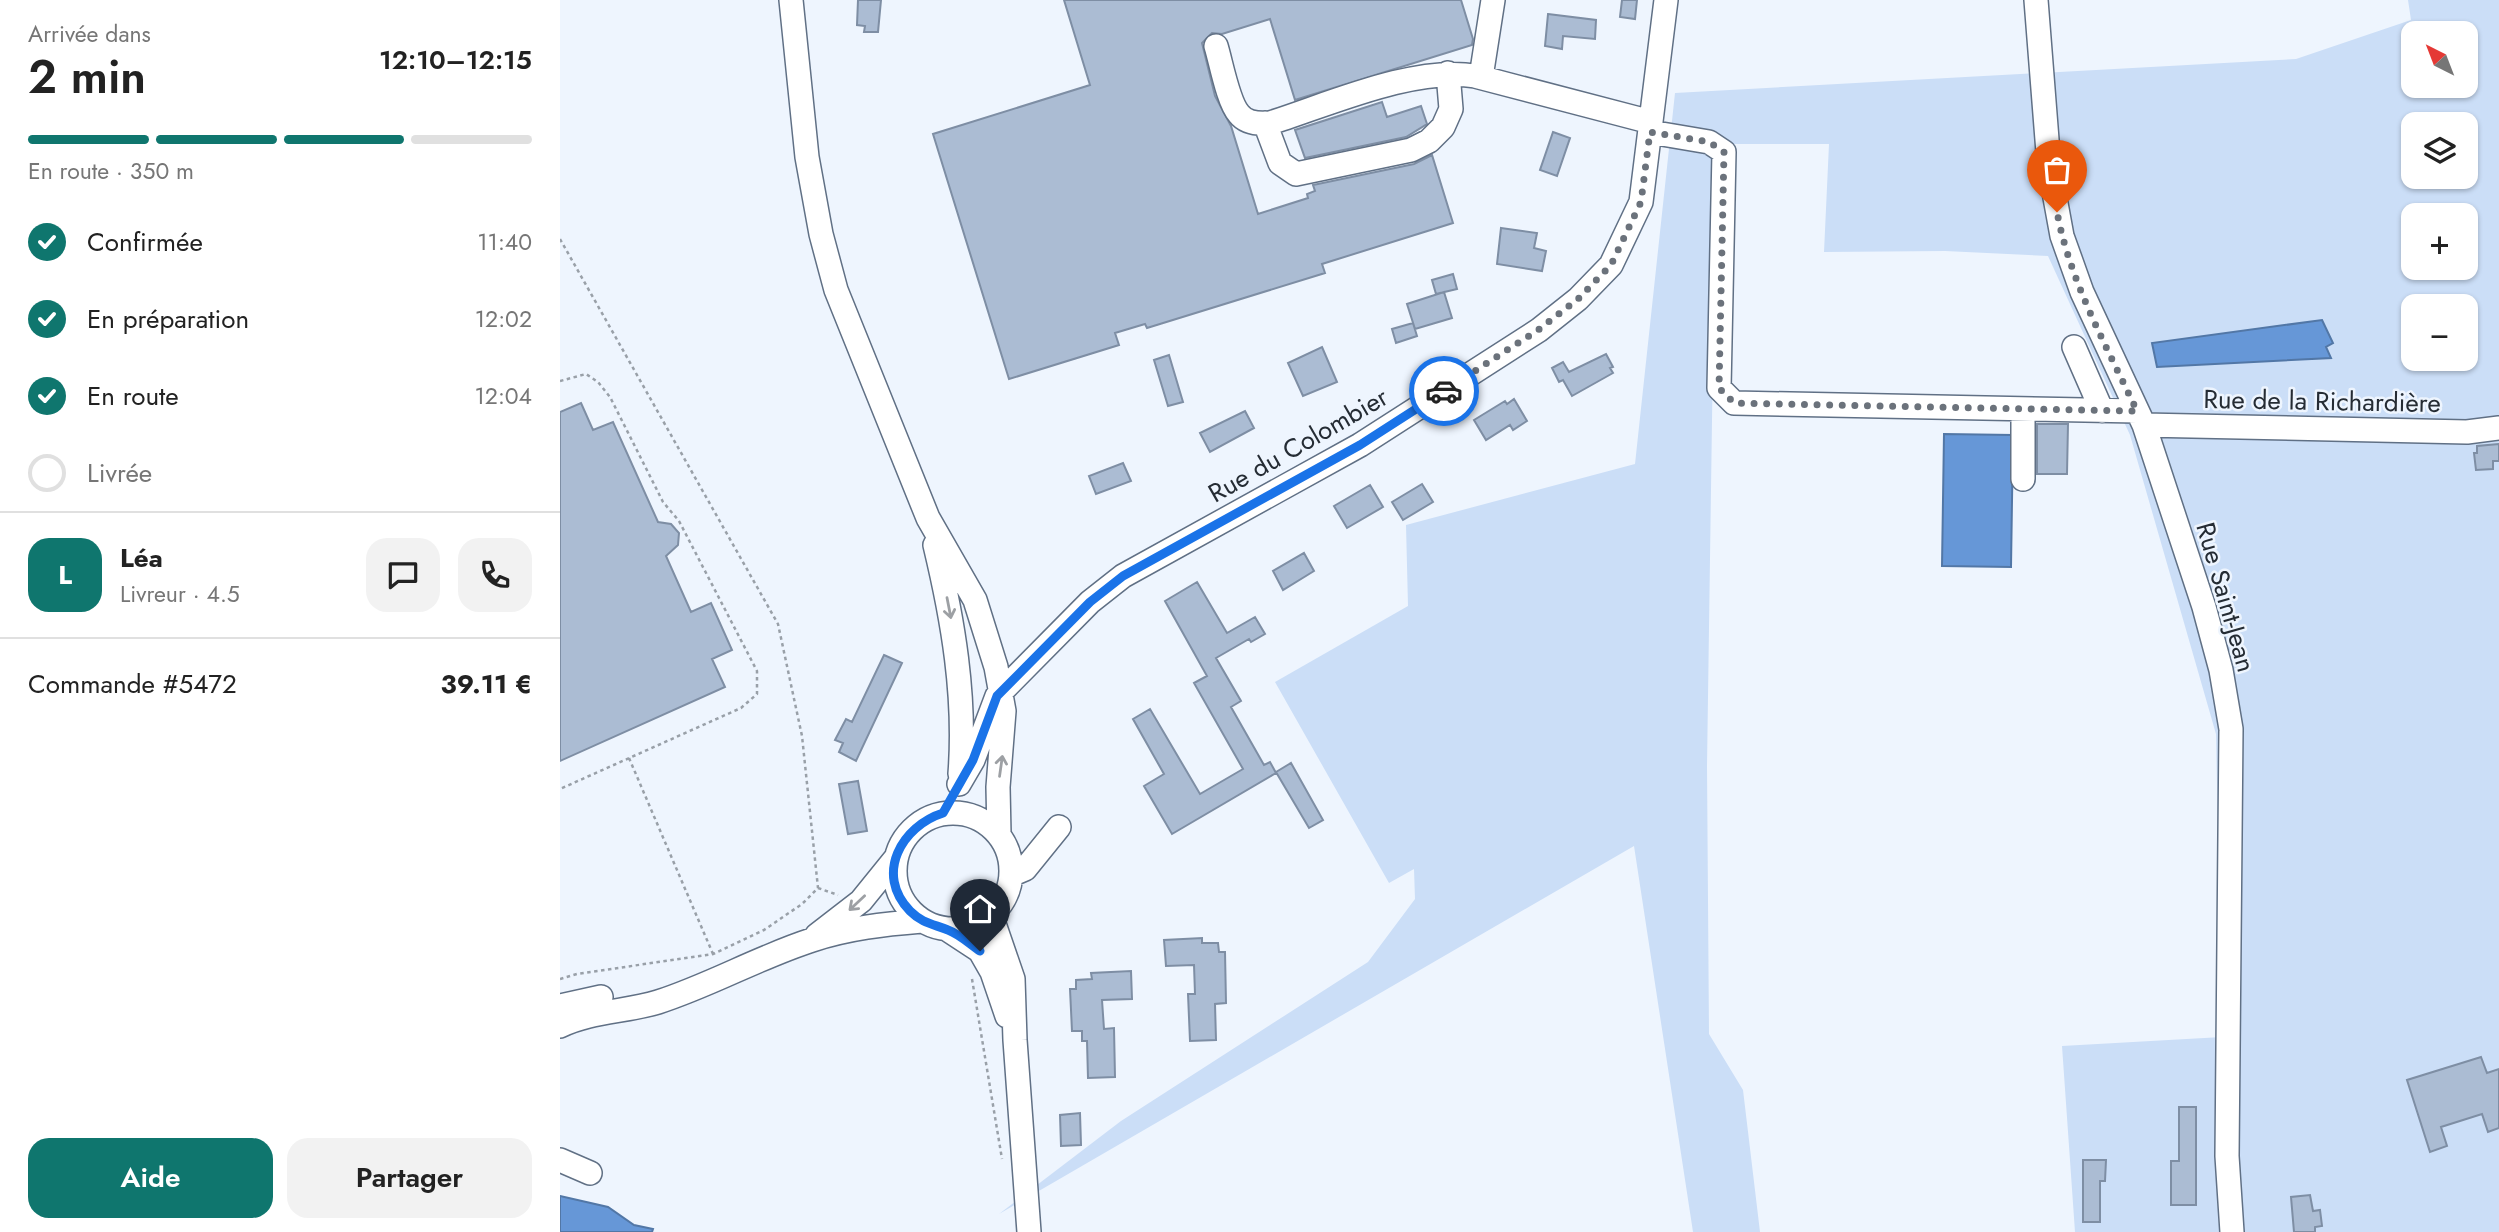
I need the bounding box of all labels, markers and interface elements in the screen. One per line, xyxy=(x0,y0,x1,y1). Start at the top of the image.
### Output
text: Arrivée dans xyxy=(28,17,151,51)
north arrow xyxy=(2401,21,2478,98)
map controls xyxy=(2401,21,2478,371)
text: 12:10–12:15 xyxy=(379,41,532,79)
text: 2 min xyxy=(28,44,146,110)
button: layers xyxy=(2401,112,2478,189)
pin xyxy=(2027,140,2087,212)
icon: bag xyxy=(2038,151,2076,189)
text: En route · 350 m xyxy=(28,154,194,188)
button: + xyxy=(2401,203,2478,280)
icon: check xyxy=(28,223,66,261)
text: Confirmée xyxy=(87,223,203,261)
text: 11:40 xyxy=(477,225,532,259)
button: − xyxy=(2401,294,2478,371)
icon: check xyxy=(28,300,66,338)
text: En préparation xyxy=(87,300,249,338)
text: 12:02 xyxy=(475,302,532,336)
courier xyxy=(1409,356,1479,426)
icon: car xyxy=(1425,372,1463,410)
icon: check xyxy=(28,377,66,415)
text: En route xyxy=(87,377,179,415)
street label: Rue du Colombier xyxy=(1201,378,1395,512)
text: 12:04 xyxy=(474,379,532,413)
street label: Rue de la Richardière xyxy=(2203,380,2441,422)
text: Livrée xyxy=(87,454,152,492)
street label: Rue Saint-Jean xyxy=(2187,518,2265,676)
button: chat xyxy=(366,538,440,612)
button: phone xyxy=(458,538,532,612)
text: Léa xyxy=(120,539,163,577)
text: L xyxy=(58,556,72,594)
text: Livreur · 4.5 xyxy=(120,577,240,611)
one-way arrow xyxy=(943,596,957,619)
text: Commande #5472 xyxy=(28,665,237,703)
text: 39.11 € xyxy=(441,665,532,703)
one-way arrow xyxy=(994,755,1007,778)
pin xyxy=(950,879,1010,951)
icon: home xyxy=(961,890,999,928)
one-way arrow xyxy=(848,895,866,911)
button: Aide xyxy=(28,1138,273,1218)
button: Partager xyxy=(287,1138,532,1218)

